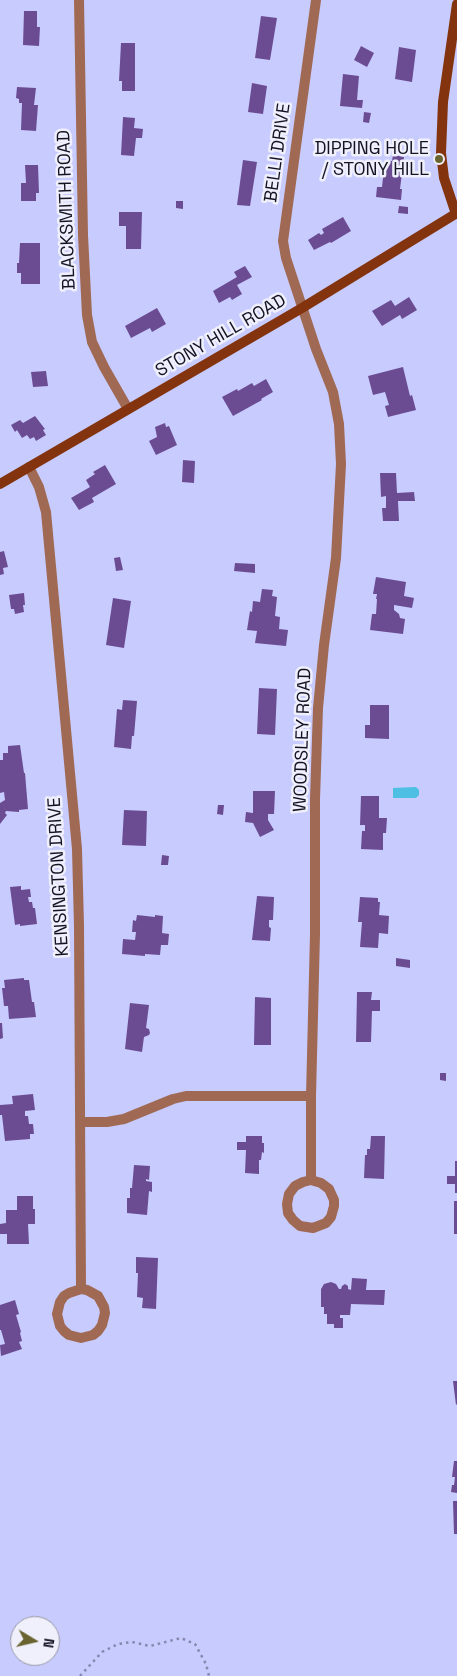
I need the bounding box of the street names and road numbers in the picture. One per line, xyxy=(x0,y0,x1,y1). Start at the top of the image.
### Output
street label: BELLI DRIVE xyxy=(260,102,296,204)
street label: BLACKSMITH ROAD xyxy=(53,130,81,290)
street label: STONY HILL ROAD xyxy=(152,290,290,382)
street label: WOODSLEY ROAD xyxy=(290,668,316,812)
street label: KENSINGTON DRIVE xyxy=(44,797,74,957)

